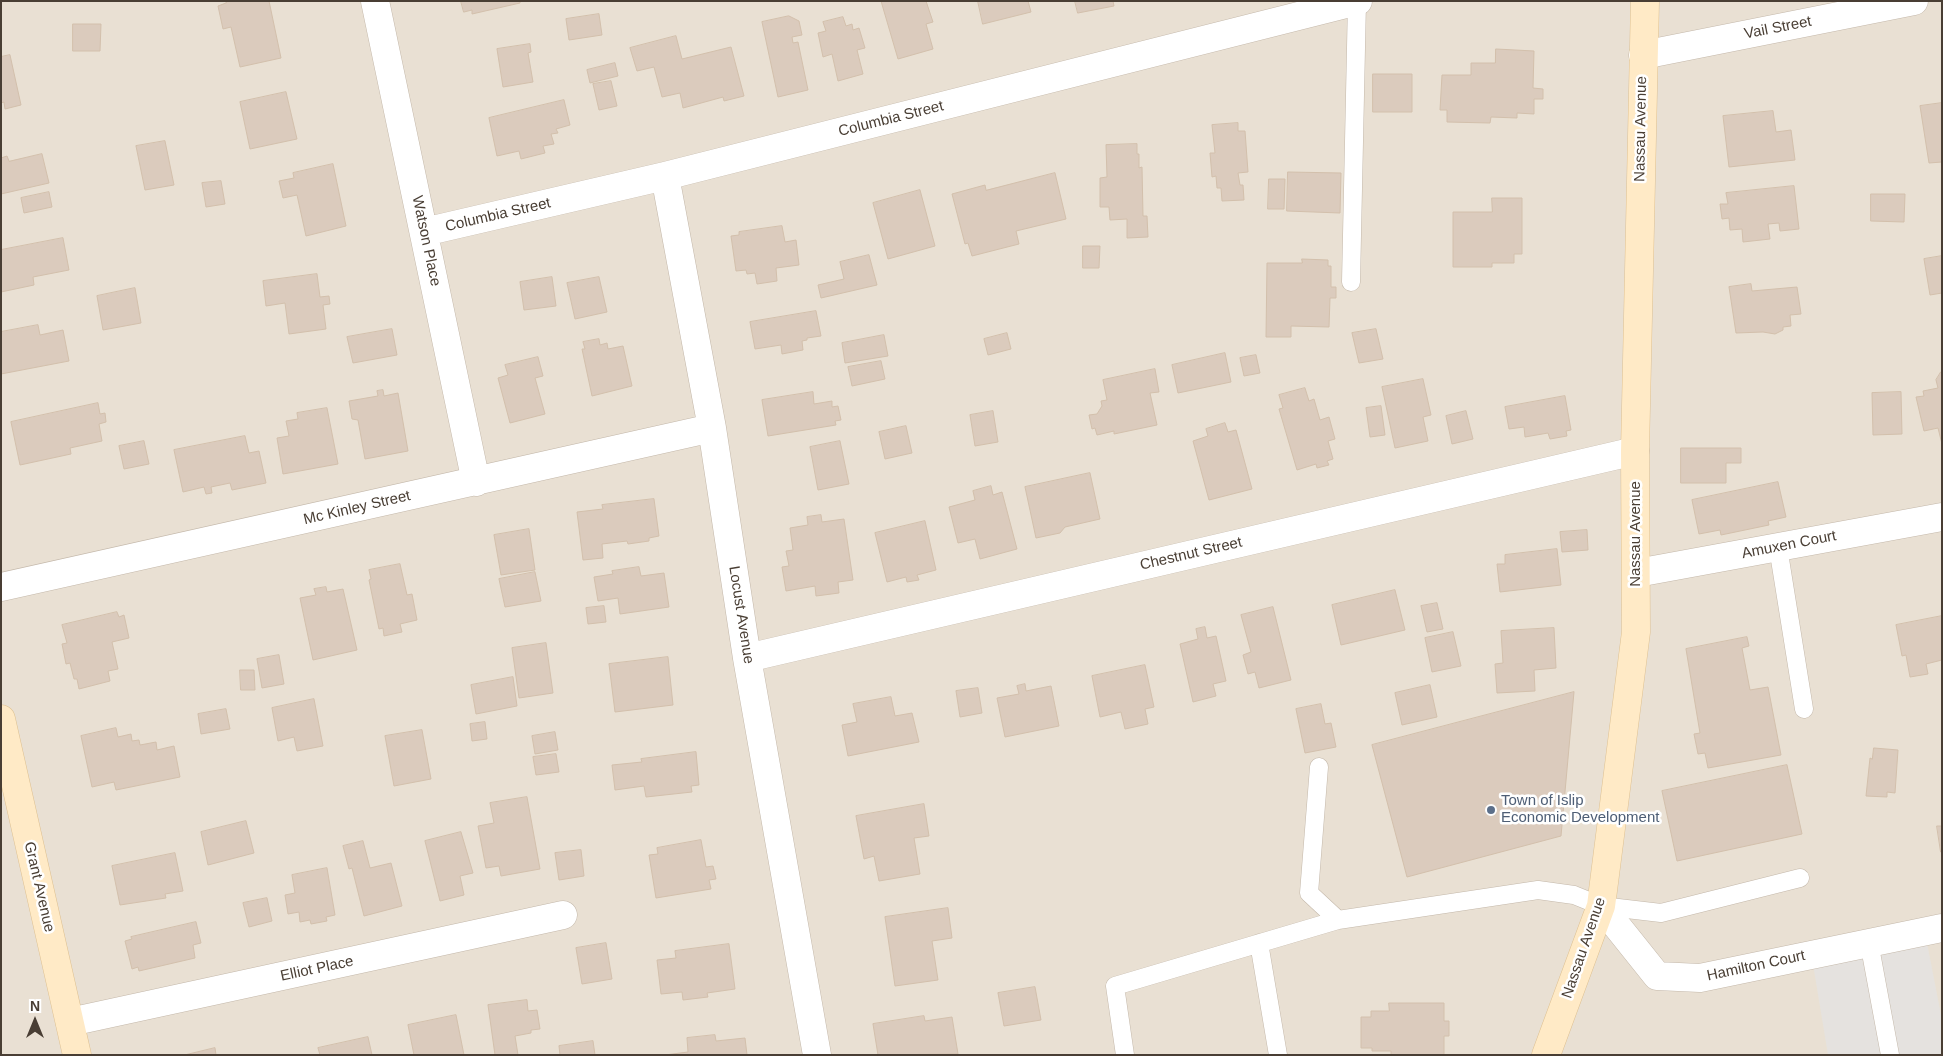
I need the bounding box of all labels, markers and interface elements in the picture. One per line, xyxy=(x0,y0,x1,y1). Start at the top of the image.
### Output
street label: Vail Street xyxy=(1743,13,1813,43)
street label: Nassau Avenue xyxy=(1631,76,1651,182)
street label: Columbia Street xyxy=(837,97,945,141)
street label: Watson Place xyxy=(408,194,444,288)
street label: Columbia Street xyxy=(444,194,552,236)
street label: Nassau Avenue xyxy=(1627,481,1645,587)
street label: Mc Kinley Street xyxy=(302,487,412,529)
street label: Amuxen Court xyxy=(1740,527,1838,563)
street label: Chestnut Street xyxy=(1138,534,1244,574)
street label: Locust Avenue xyxy=(724,565,758,665)
place label: Town of Islip Economic Development xyxy=(1501,792,1659,827)
marker: Town of Islip Economic Development xyxy=(1485,804,1497,816)
street label: Grant Avenue xyxy=(20,840,58,934)
street label: Nassau Avenue xyxy=(1558,895,1610,1001)
street label: Hamilton Court xyxy=(1705,947,1807,985)
street label: Elliot Place xyxy=(279,952,355,986)
north arrow xyxy=(10,996,60,1046)
text: N xyxy=(30,998,40,1014)

